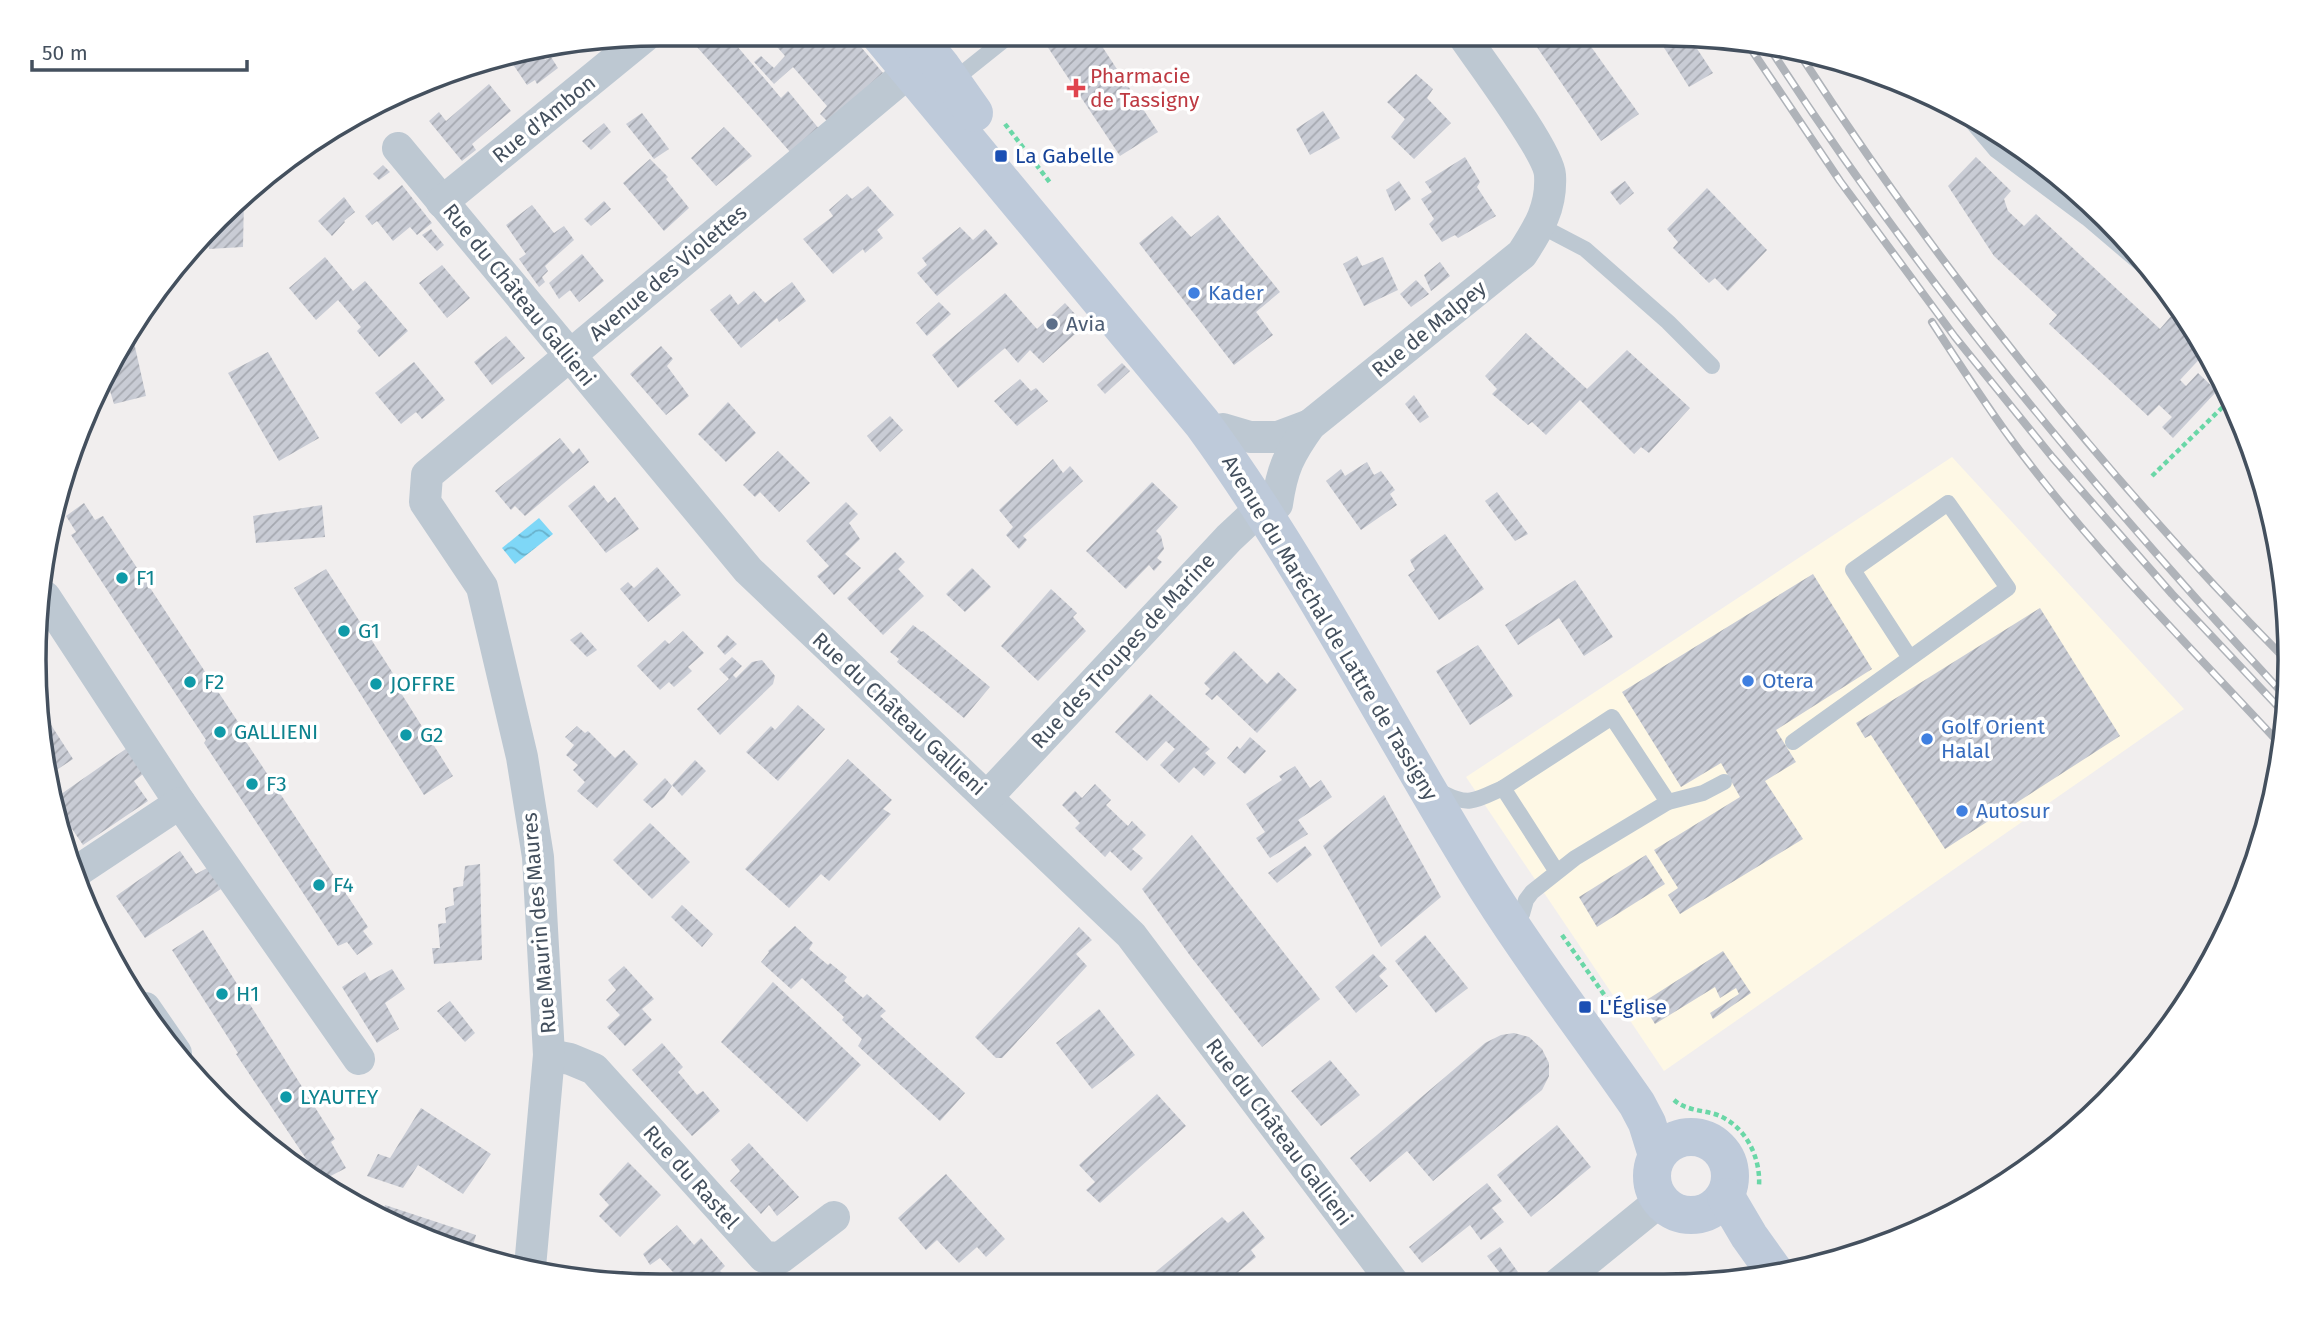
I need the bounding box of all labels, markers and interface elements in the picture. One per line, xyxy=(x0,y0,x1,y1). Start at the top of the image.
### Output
scale bar xyxy=(32,28,247,72)
text: 50 m xyxy=(42,40,88,66)
place label: Pharmacie de Tassigny xyxy=(1090,63,1200,113)
street label: Rue d'Ambon xyxy=(487,69,601,169)
marker: Pharmacie de Tassigny xyxy=(1068,80,1084,96)
place label: La Gabelle xyxy=(1015,143,1114,169)
marker: La Gabelle xyxy=(993,148,1009,164)
street label: Rue du Château Gallieni xyxy=(437,198,601,392)
street label: Avenue des Violettes xyxy=(584,199,752,347)
street label: Rue de Malpey xyxy=(1367,275,1492,383)
place label: Kader xyxy=(1208,280,1264,306)
marker: Kader xyxy=(1186,285,1202,301)
place label: Avia xyxy=(1066,311,1106,337)
marker: Avia xyxy=(1044,316,1060,332)
street label: Avenue du Maréchal de Lattre de Tassigny xyxy=(1216,451,1444,806)
street label: Rue des Troupes de Marine xyxy=(1026,548,1220,754)
place label: F1 xyxy=(136,565,155,591)
marker: F1 xyxy=(114,570,130,586)
place label: G1 xyxy=(358,618,380,644)
marker: G1 xyxy=(336,623,352,639)
street label: Rue du Château Gallieni xyxy=(807,627,991,801)
place label: Otera xyxy=(1762,668,1814,694)
place label: F2 xyxy=(204,669,225,695)
place label: JOFFRE xyxy=(390,671,456,697)
marker: Otera xyxy=(1740,673,1756,689)
marker: F2 xyxy=(182,674,198,690)
marker: JOFFRE xyxy=(368,676,384,692)
place label: Golf Orient Halal xyxy=(1941,714,2046,764)
place label: GALLIENI xyxy=(234,719,318,745)
place label: G2 xyxy=(420,722,443,748)
marker: GALLIENI xyxy=(212,724,228,740)
marker: G2 xyxy=(398,727,414,743)
marker: Golf Orient Halal xyxy=(1919,731,1935,747)
place label: F3 xyxy=(266,771,287,797)
marker: F3 xyxy=(244,776,260,792)
place label: Autosur xyxy=(1976,798,2050,824)
marker: Autosur xyxy=(1954,803,1970,819)
street label: Rue Maurin des Maures xyxy=(516,811,562,1035)
place label: F4 xyxy=(333,872,354,898)
marker: F4 xyxy=(311,877,327,893)
place label: H1 xyxy=(236,981,259,1007)
marker: H1 xyxy=(214,986,230,1002)
place label: L'Église xyxy=(1599,994,1667,1020)
marker: L'Église xyxy=(1577,999,1593,1015)
street label: Rue du Château Gallieni xyxy=(1200,1033,1358,1231)
place label: LYAUTEY xyxy=(300,1084,379,1110)
marker: LYAUTEY xyxy=(278,1089,294,1105)
street label: Rue du Rastel xyxy=(638,1120,744,1234)

